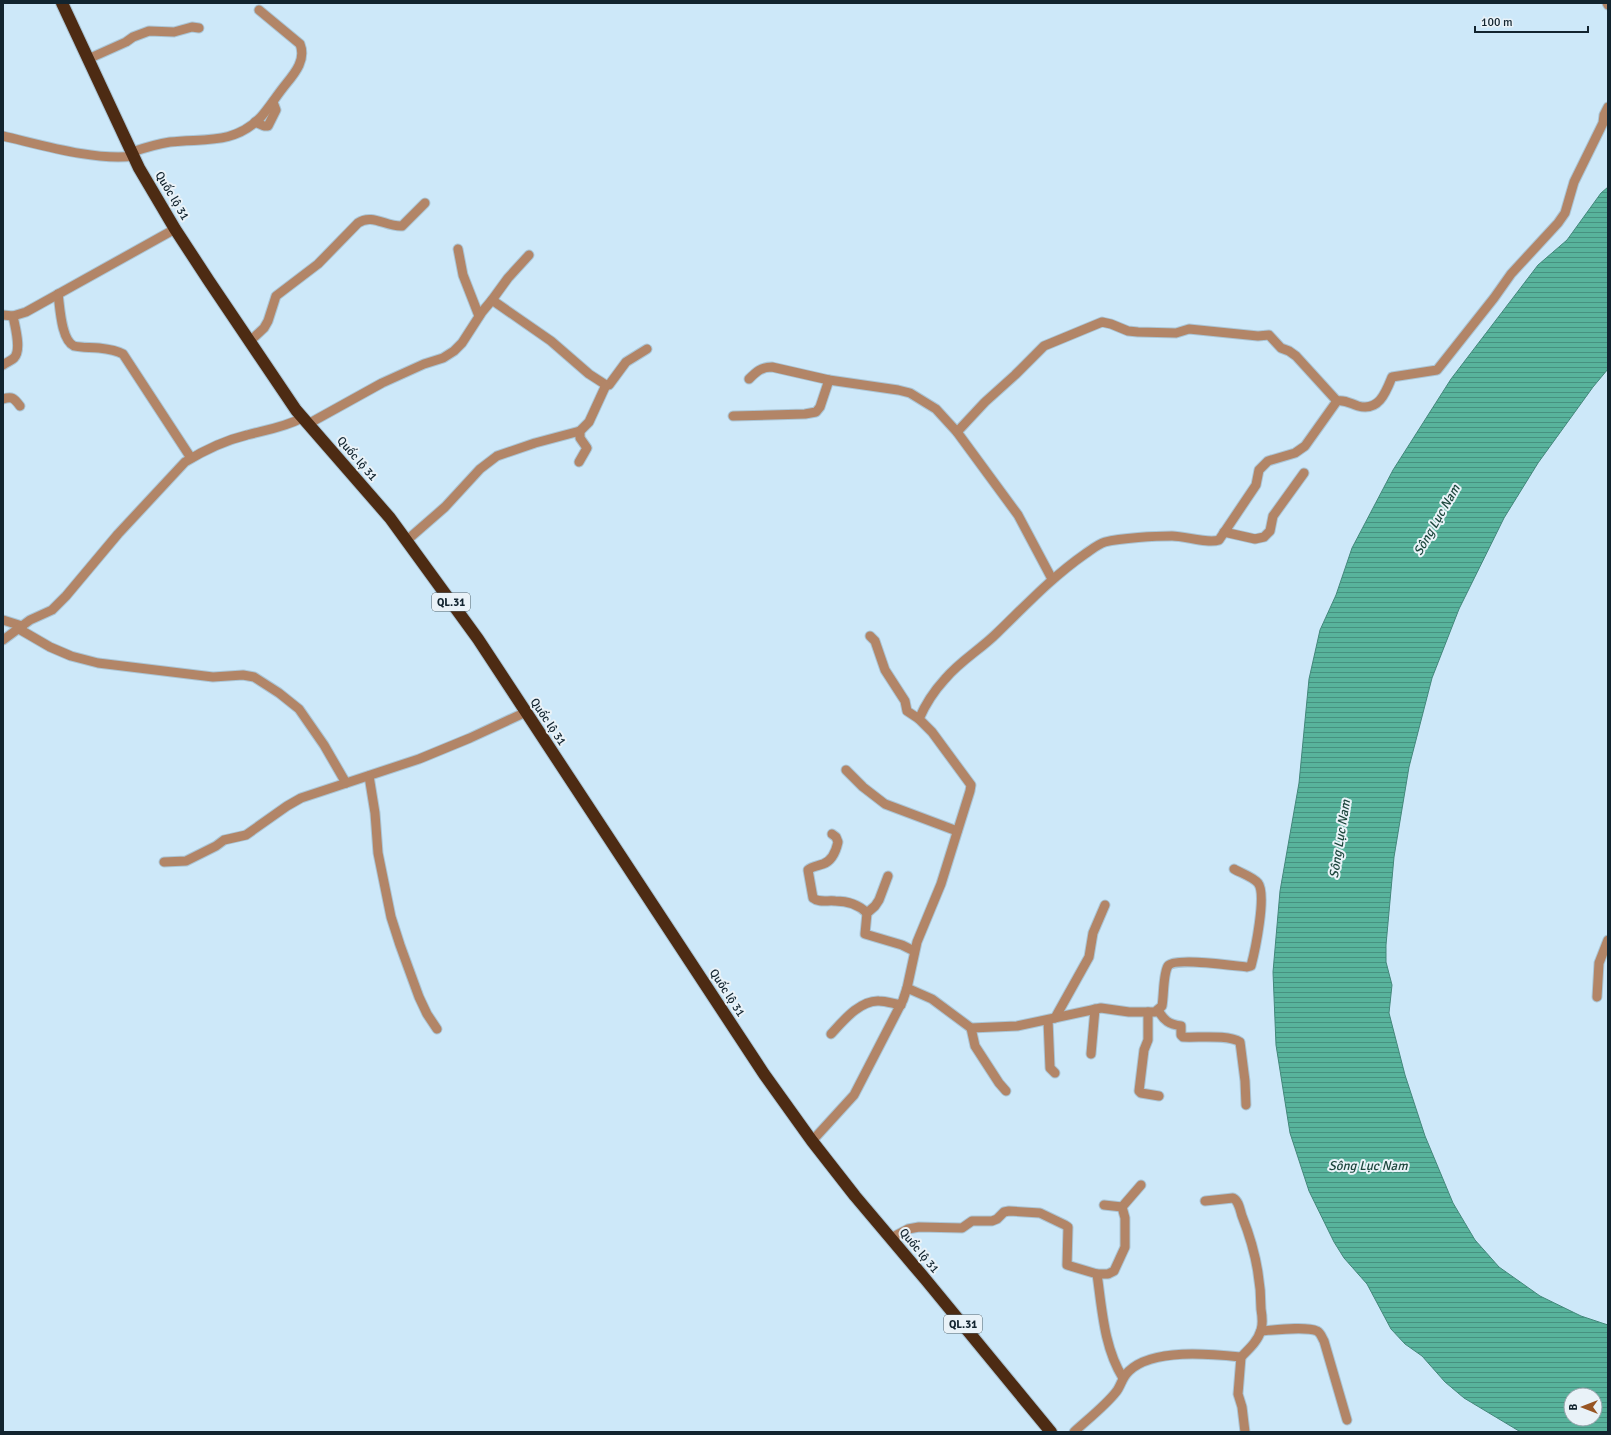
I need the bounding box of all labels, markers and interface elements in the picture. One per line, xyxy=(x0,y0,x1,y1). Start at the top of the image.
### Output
scale bar xyxy=(1475,8,1588,34)
text: 100 m xyxy=(1481,15,1513,30)
street label: Quốc lộ 31 xyxy=(152,169,192,223)
street label: Quốc lộ 31 xyxy=(334,434,380,484)
water label: Sông Lục Nam xyxy=(1410,481,1464,558)
road number: QL.31 xyxy=(432,593,470,611)
street label: Quốc lộ 31 xyxy=(527,695,569,749)
water label: Sông Lục Nam xyxy=(1326,798,1354,879)
street label: Quốc lộ 31 xyxy=(706,966,748,1020)
water label: Sông Lục Nam xyxy=(1328,1158,1408,1174)
street label: Quốc lộ 31 xyxy=(896,1225,942,1277)
road number: QL.31 xyxy=(944,1315,982,1333)
north arrow xyxy=(1563,1387,1603,1427)
text: B xyxy=(1567,1403,1580,1410)

